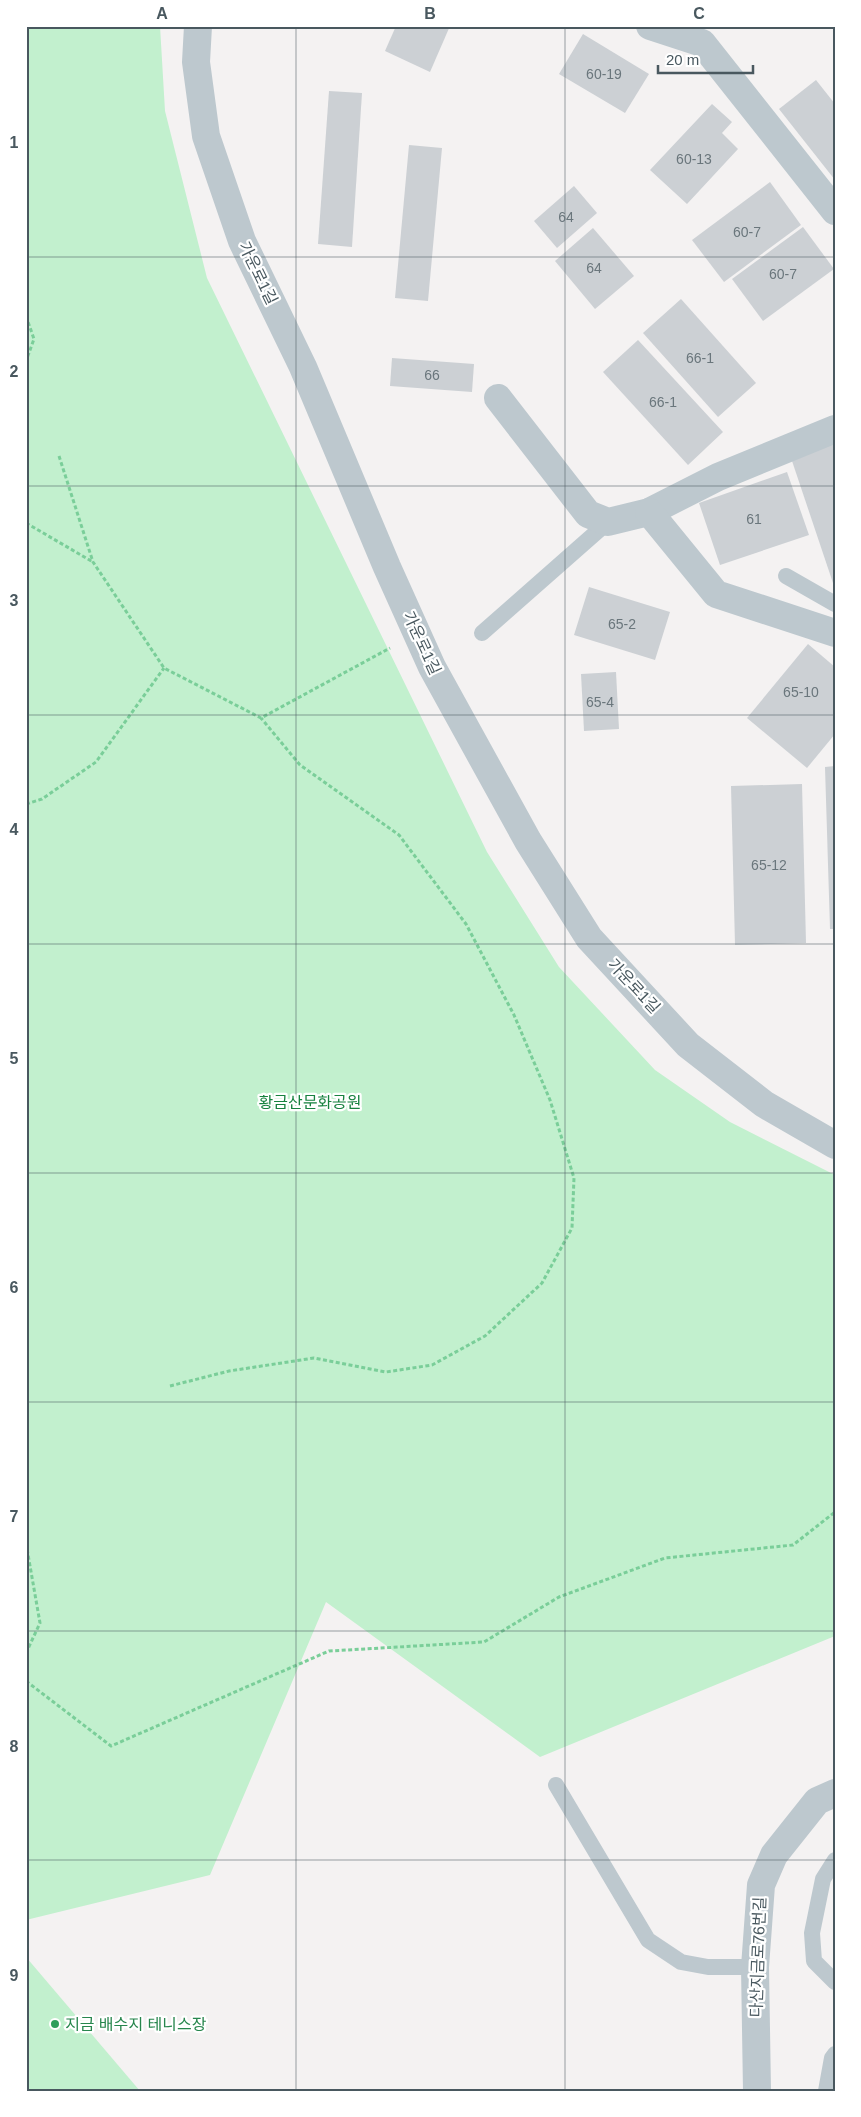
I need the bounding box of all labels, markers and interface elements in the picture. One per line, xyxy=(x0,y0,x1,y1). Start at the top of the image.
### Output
text: A xyxy=(156,5,168,22)
text: B xyxy=(424,5,436,22)
text: C xyxy=(693,5,705,22)
scale bar xyxy=(658,42,754,74)
text: 20 m xyxy=(666,51,699,68)
house number: 60-19 xyxy=(586,66,622,82)
text: 1 xyxy=(10,134,19,151)
house number: 60-13 xyxy=(676,151,712,167)
house number: 64 xyxy=(558,209,574,225)
house number: 60-7 xyxy=(733,224,761,240)
street label: 가운로1길 xyxy=(236,239,280,307)
house number: 64 xyxy=(586,260,602,276)
house number: 60-7 xyxy=(769,266,797,282)
house number: 66-1 xyxy=(686,350,714,366)
text: 2 xyxy=(10,363,19,380)
house number: 66 xyxy=(424,367,440,383)
house number: 66-1 xyxy=(649,394,677,410)
house number: 61 xyxy=(746,511,762,527)
text: 3 xyxy=(10,592,19,609)
street label: 가운로1길 xyxy=(400,609,444,677)
house number: 65-2 xyxy=(608,616,636,632)
house number: 65-10 xyxy=(783,684,819,700)
house number: 65-4 xyxy=(586,694,614,710)
text: 4 xyxy=(10,821,19,838)
house number: 65-12 xyxy=(751,857,787,873)
street label: 가운로1길 xyxy=(605,955,663,1017)
text: 5 xyxy=(10,1050,19,1067)
park label: 황금산문화공원 xyxy=(258,1094,362,1111)
text: 6 xyxy=(10,1279,19,1296)
text: 7 xyxy=(10,1508,19,1525)
text: 8 xyxy=(10,1738,19,1755)
street label: 다산지금로76번길 xyxy=(747,1896,769,2018)
text: 9 xyxy=(10,1967,19,1984)
place label: 지금 배수지 테니스장 xyxy=(65,2016,207,2033)
marker: 지금 배수지 테니스장 xyxy=(49,2018,61,2030)

